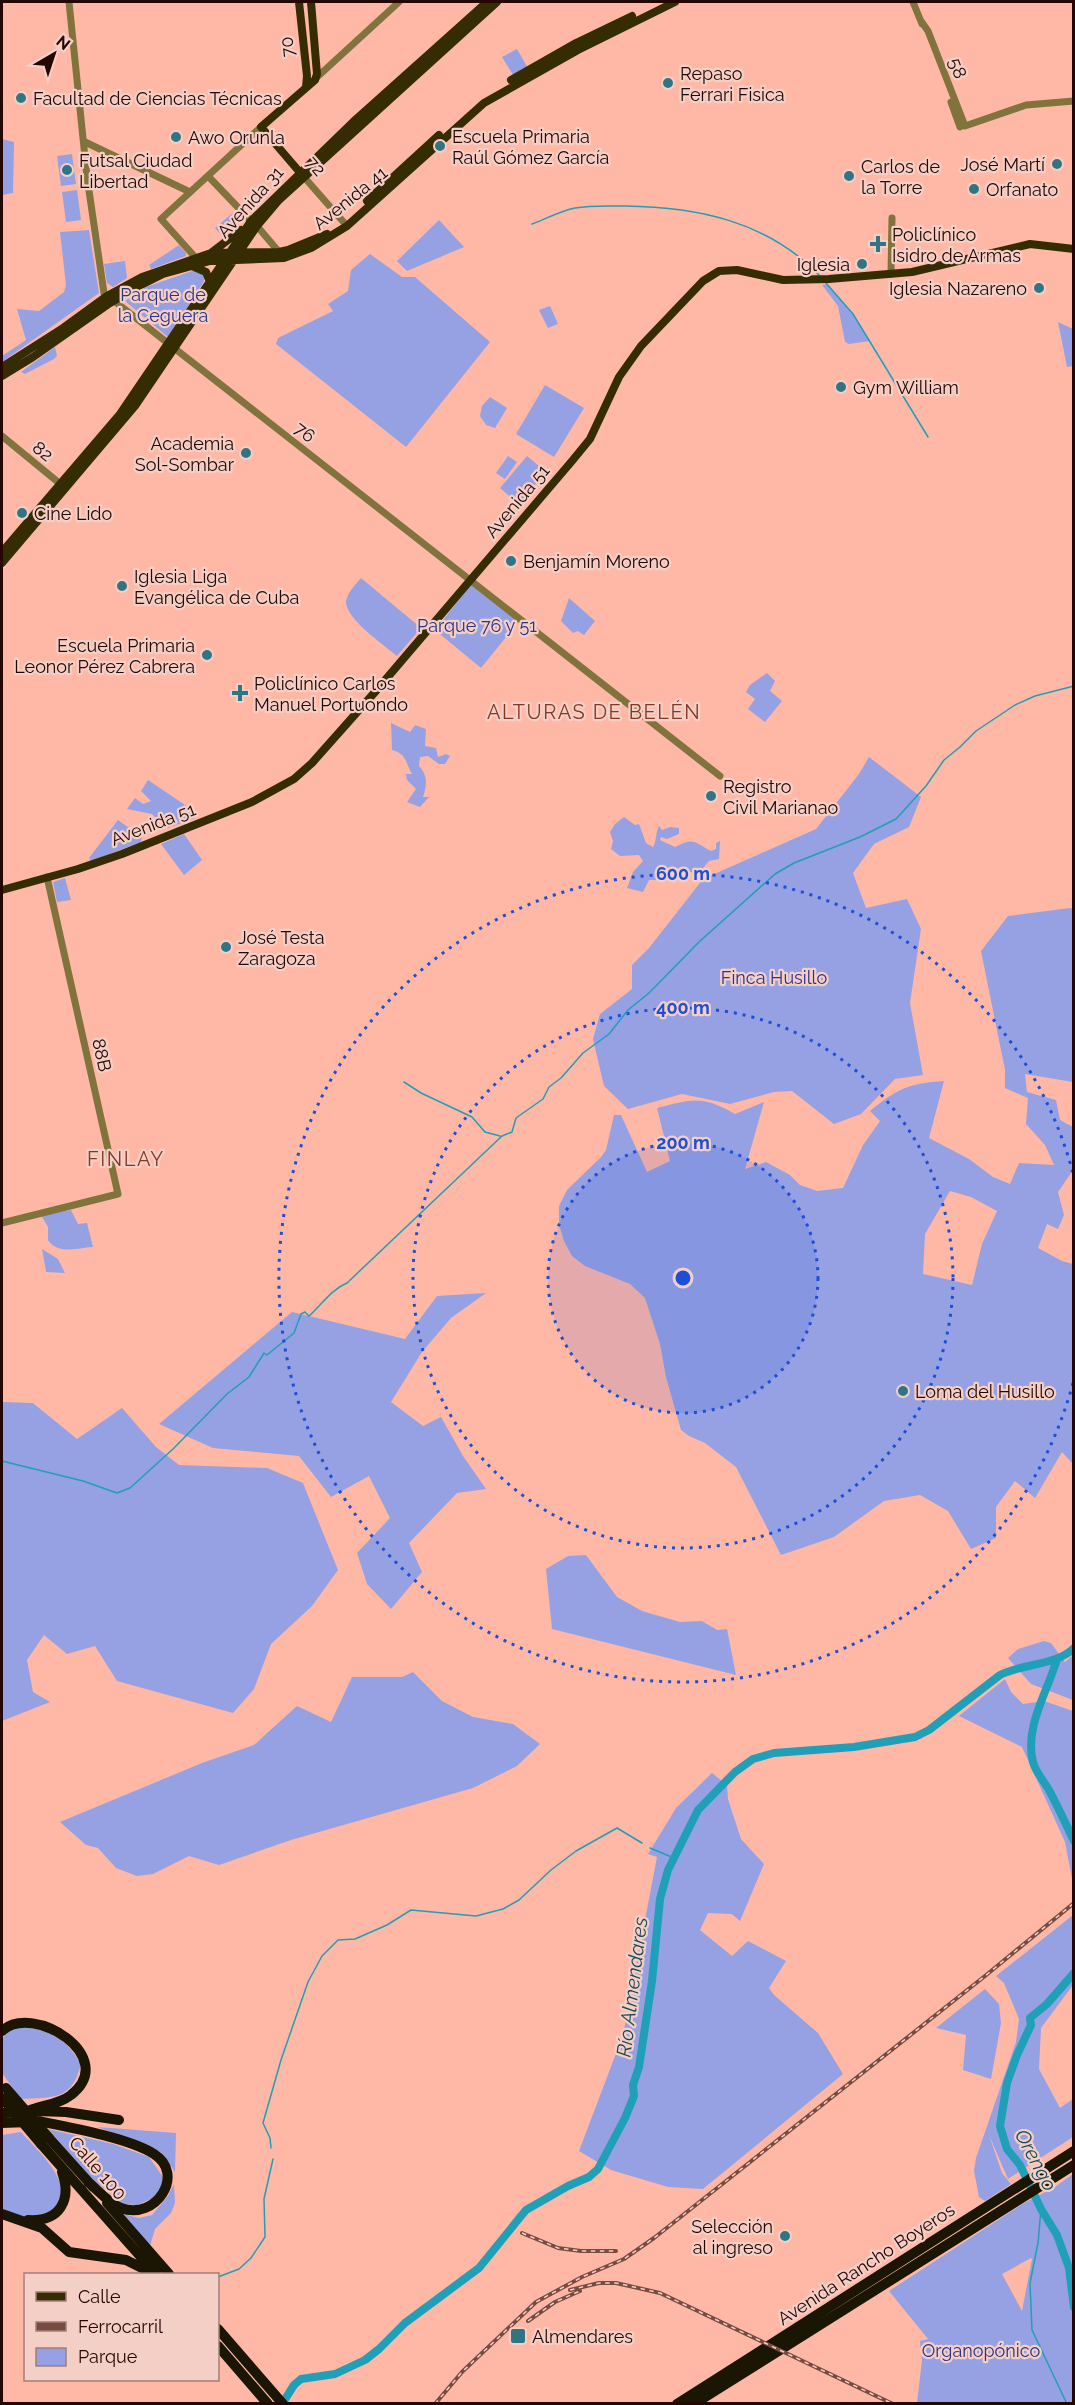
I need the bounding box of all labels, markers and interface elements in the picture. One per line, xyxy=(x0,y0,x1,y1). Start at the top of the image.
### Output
north arrow xyxy=(24,24,84,84)
text: N xyxy=(52,32,74,54)
street label: 70 xyxy=(275,36,299,58)
street label: 58 xyxy=(945,55,971,81)
place label: Repaso Ferrari Fisica xyxy=(680,63,785,105)
marker: Repaso Ferrari Fisica xyxy=(661,76,675,90)
place label: Facultad de Ciencias Técnicas xyxy=(33,88,282,109)
marker: Facultad de Ciencias Técnicas xyxy=(14,91,28,105)
place label: Escuela Primaria Raúl Gómez García xyxy=(452,126,609,168)
place label: Awo Orunla xyxy=(188,127,285,148)
marker: Awo Orunla xyxy=(169,130,183,144)
marker: Escuela Primaria Raúl Gómez García xyxy=(433,139,447,153)
place label: Futsal Ciudad Libertad xyxy=(79,150,192,192)
street label: 72 xyxy=(302,152,330,180)
place label: José Martí xyxy=(960,154,1045,175)
place label: Carlos de la Torre xyxy=(861,156,941,198)
marker: José Martí xyxy=(1050,157,1064,171)
street label: Avenida 31 xyxy=(213,162,288,242)
street label: Avenida 41 xyxy=(309,162,391,234)
marker: Futsal Ciudad Libertad xyxy=(60,163,74,177)
marker: Carlos de la Torre xyxy=(842,169,856,183)
place label: Orfanato xyxy=(986,179,1059,200)
marker: Orfanato xyxy=(967,182,981,196)
place label: Policlínico Isidro de Armas xyxy=(892,224,1021,266)
marker: Policlínico Isidro de Armas xyxy=(869,235,887,253)
place label: Iglesia xyxy=(797,254,850,275)
marker: Iglesia xyxy=(855,257,869,271)
place label: Iglesia Nazareno xyxy=(889,278,1027,299)
marker: Iglesia Nazareno xyxy=(1032,281,1046,295)
park label: Parque de la Ceguera xyxy=(118,284,208,326)
place label: Gym William xyxy=(853,377,959,398)
marker: Gym William xyxy=(834,380,848,394)
street label: 76 xyxy=(290,417,320,447)
place label: Academia Sol-Sombar xyxy=(135,433,235,475)
street label: 82 xyxy=(29,437,57,465)
marker: Academia Sol-Sombar xyxy=(239,446,253,460)
street label: Avenida 51 xyxy=(480,460,554,542)
place label: Cine Lido xyxy=(34,503,113,524)
marker: Cine Lido xyxy=(15,506,29,520)
place label: Benjamín Moreno xyxy=(523,551,670,572)
marker: Benjamín Moreno xyxy=(504,554,518,568)
place label: Iglesia Liga Evangélica de Cuba xyxy=(134,566,299,608)
marker: Iglesia Liga Evangélica de Cuba xyxy=(115,579,129,593)
park label: Parque 76 y 51 xyxy=(417,615,537,636)
place label: Escuela Primaria Leonor Pérez Cabrera xyxy=(14,635,195,677)
marker: Escuela Primaria Leonor Pérez Cabrera xyxy=(200,648,214,662)
place label: Policlínico Carlos Manuel Portuondo xyxy=(254,673,408,715)
marker: Policlínico Carlos Manuel Portuondo xyxy=(231,684,249,702)
district label: ALTURAS DE BELÉN xyxy=(487,700,701,724)
place label: Registro Civil Marianao xyxy=(723,776,839,818)
marker: Registro Civil Marianao xyxy=(704,789,718,803)
street label: Avenida 51 xyxy=(108,798,199,850)
text: 600 m xyxy=(656,863,710,884)
place label: José Testa Zaragoza xyxy=(238,927,325,969)
marker: José Testa Zaragoza xyxy=(219,940,233,954)
park label: Finca Husillo xyxy=(721,967,827,988)
text: 400 m xyxy=(656,997,710,1018)
street label: 88B xyxy=(88,1036,116,1074)
text: 200 m xyxy=(656,1132,710,1153)
district label: FINLAY xyxy=(87,1147,165,1171)
centre of rings xyxy=(673,1268,693,1288)
place label: Loma del Husillo xyxy=(915,1381,1055,1402)
marker: Loma del Husillo xyxy=(896,1384,910,1398)
water label: Río Almendares xyxy=(612,1915,653,2058)
water label: Orengo xyxy=(1010,2125,1062,2195)
street label: Calle 100 xyxy=(65,2132,131,2204)
street label: Avenida Rancho Boyeros xyxy=(774,2199,959,2329)
place label: Selección al ingreso xyxy=(691,2216,773,2258)
marker: Selección al ingreso xyxy=(778,2229,792,2243)
legend xyxy=(24,2273,219,2381)
text: Calle xyxy=(78,2286,121,2307)
text: Ferrocarril xyxy=(78,2316,163,2337)
place label: Almendares xyxy=(532,2326,633,2347)
marker: Almendares xyxy=(509,2327,527,2345)
park label: Organopónico xyxy=(922,2340,1040,2361)
text: Parque xyxy=(78,2346,138,2367)

